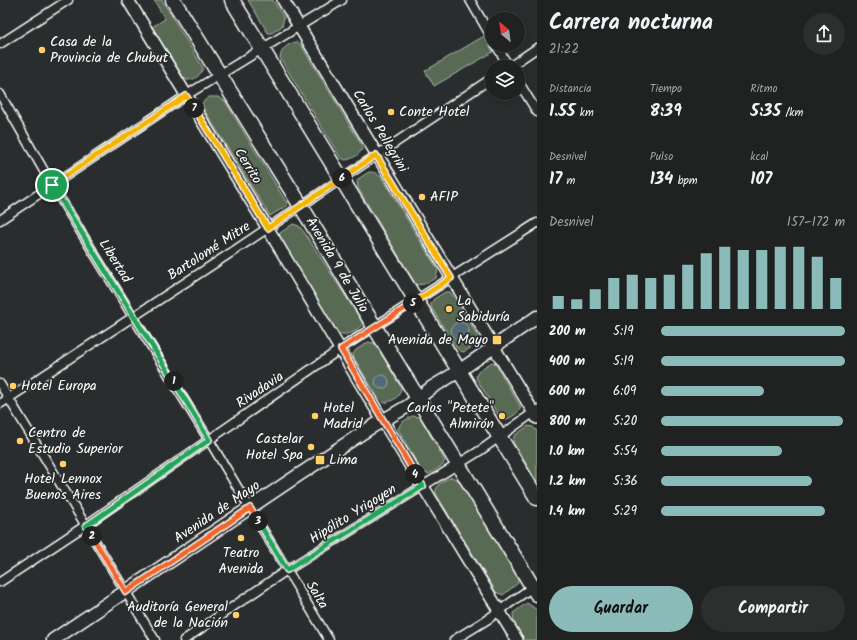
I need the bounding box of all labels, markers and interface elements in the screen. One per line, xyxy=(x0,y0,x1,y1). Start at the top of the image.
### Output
text: Carrera nocturna xyxy=(549,6,713,41)
north arrow xyxy=(485,12,525,52)
map controls xyxy=(485,12,525,100)
button: share xyxy=(803,13,845,55)
place label: Casa de la Provincia de Chubut xyxy=(50,31,169,69)
text: 21:22 xyxy=(549,39,579,60)
marker: Casa de la Provincia de Chubut xyxy=(37,45,47,55)
button: layers xyxy=(485,60,525,100)
text: Distancia xyxy=(549,80,591,98)
text: Tiempo xyxy=(650,80,682,98)
text: Ritmo xyxy=(750,80,777,98)
street label: Carlos Pellegrini xyxy=(347,85,414,177)
pin: 7 xyxy=(184,98,204,118)
text: 1.55 xyxy=(549,98,575,125)
text: 8:39 xyxy=(650,98,682,125)
text: 5:35 xyxy=(750,98,781,125)
text: 7 xyxy=(191,99,197,117)
place label: Conte Hotel xyxy=(399,101,470,123)
text: km xyxy=(575,104,594,122)
text: /km xyxy=(781,104,803,122)
marker: Conte Hotel xyxy=(386,107,396,117)
street label: Cerrito xyxy=(228,144,268,188)
text: Desnivel xyxy=(549,148,587,166)
text: Pulso xyxy=(650,148,673,166)
text: kcal xyxy=(750,148,768,166)
text: 17 xyxy=(549,166,562,193)
text: 134 xyxy=(650,166,673,193)
text: 107 xyxy=(750,166,772,193)
pin xyxy=(35,168,69,202)
pin: 6 xyxy=(332,168,352,188)
text: 6 xyxy=(339,169,345,187)
text: m xyxy=(562,172,575,190)
text: bpm xyxy=(673,172,698,190)
icon: arrive xyxy=(41,174,63,196)
place label: AFIP xyxy=(430,186,458,208)
marker: AFIP xyxy=(417,192,427,202)
text: Desnivel xyxy=(549,212,593,233)
text: 157–172 m xyxy=(787,212,845,233)
street label: Avenida 9 de Julio xyxy=(300,213,374,317)
street label: Bartolomé Mitre xyxy=(163,215,256,286)
street label: Libertad xyxy=(93,235,138,288)
place label: La Sabiduría xyxy=(457,290,510,328)
pin: 5 xyxy=(403,293,423,313)
text: 5 xyxy=(410,294,416,312)
marker: La Sabiduría xyxy=(444,304,454,314)
text: 200 m xyxy=(549,321,586,342)
text: 5:19 xyxy=(613,321,634,342)
place label: Avenida de Mayo xyxy=(388,329,488,351)
marker: Avenida de Mayo xyxy=(491,334,503,346)
text: 400 m xyxy=(549,351,585,372)
text: 5:19 xyxy=(613,351,634,372)
street label: Rivadavia xyxy=(232,366,288,414)
pin: 1 xyxy=(164,371,184,391)
text: 1 xyxy=(172,372,176,390)
place label: Hotel Europa xyxy=(21,375,97,397)
marker: Hotel Europa xyxy=(8,381,18,391)
text: 600 m xyxy=(549,381,585,402)
text: 6:09 xyxy=(613,381,636,402)
place label: Hotel Madrid xyxy=(323,397,364,435)
place label: Carlos "Petete" Almirón xyxy=(406,397,494,435)
marker: Hotel Madrid xyxy=(310,411,320,421)
marker: Carlos "Petete" Almirón xyxy=(497,411,507,421)
text: 800 m xyxy=(549,411,586,432)
text: 5:20 xyxy=(613,411,637,432)
place label: Centro de Estudio Superior xyxy=(28,422,124,460)
place label: Castelar Hotel Spa xyxy=(246,428,304,466)
marker: Centro de Estudio Superior xyxy=(15,436,25,446)
text: 1.0 km xyxy=(549,441,585,462)
text: 5:54 xyxy=(613,441,637,462)
marker: Castelar Hotel Spa xyxy=(306,442,316,452)
place label: Lima xyxy=(329,449,358,471)
marker: Lima xyxy=(314,454,326,466)
marker: Hotel Lennox Buenos Aires xyxy=(58,459,68,469)
pin: 4 xyxy=(405,464,425,484)
text: 4 xyxy=(412,465,418,483)
place label: Hotel Lennox Buenos Aires xyxy=(24,468,103,506)
text: 1.2 km xyxy=(549,471,586,492)
text: 5:36 xyxy=(613,471,638,492)
street label: Avenida de Mayo xyxy=(169,475,265,549)
street label: Hipólito Yrigoyen xyxy=(305,478,401,550)
text: 1.4 km xyxy=(549,501,585,522)
text: 5:29 xyxy=(613,501,637,522)
pin: 3 xyxy=(248,511,268,531)
text: 3 xyxy=(255,512,261,530)
pin: 2 xyxy=(82,526,102,546)
text: 2 xyxy=(89,527,95,545)
marker: Teatro Avenida xyxy=(236,533,246,543)
place label: Teatro Avenida xyxy=(218,542,264,580)
street label: Salta xyxy=(300,577,334,613)
button: Guardar xyxy=(549,586,693,632)
button: Compartir xyxy=(701,586,845,632)
place label: Auditoría General de la Nación xyxy=(127,596,229,634)
marker: Auditoría General de la Nación xyxy=(231,610,241,620)

